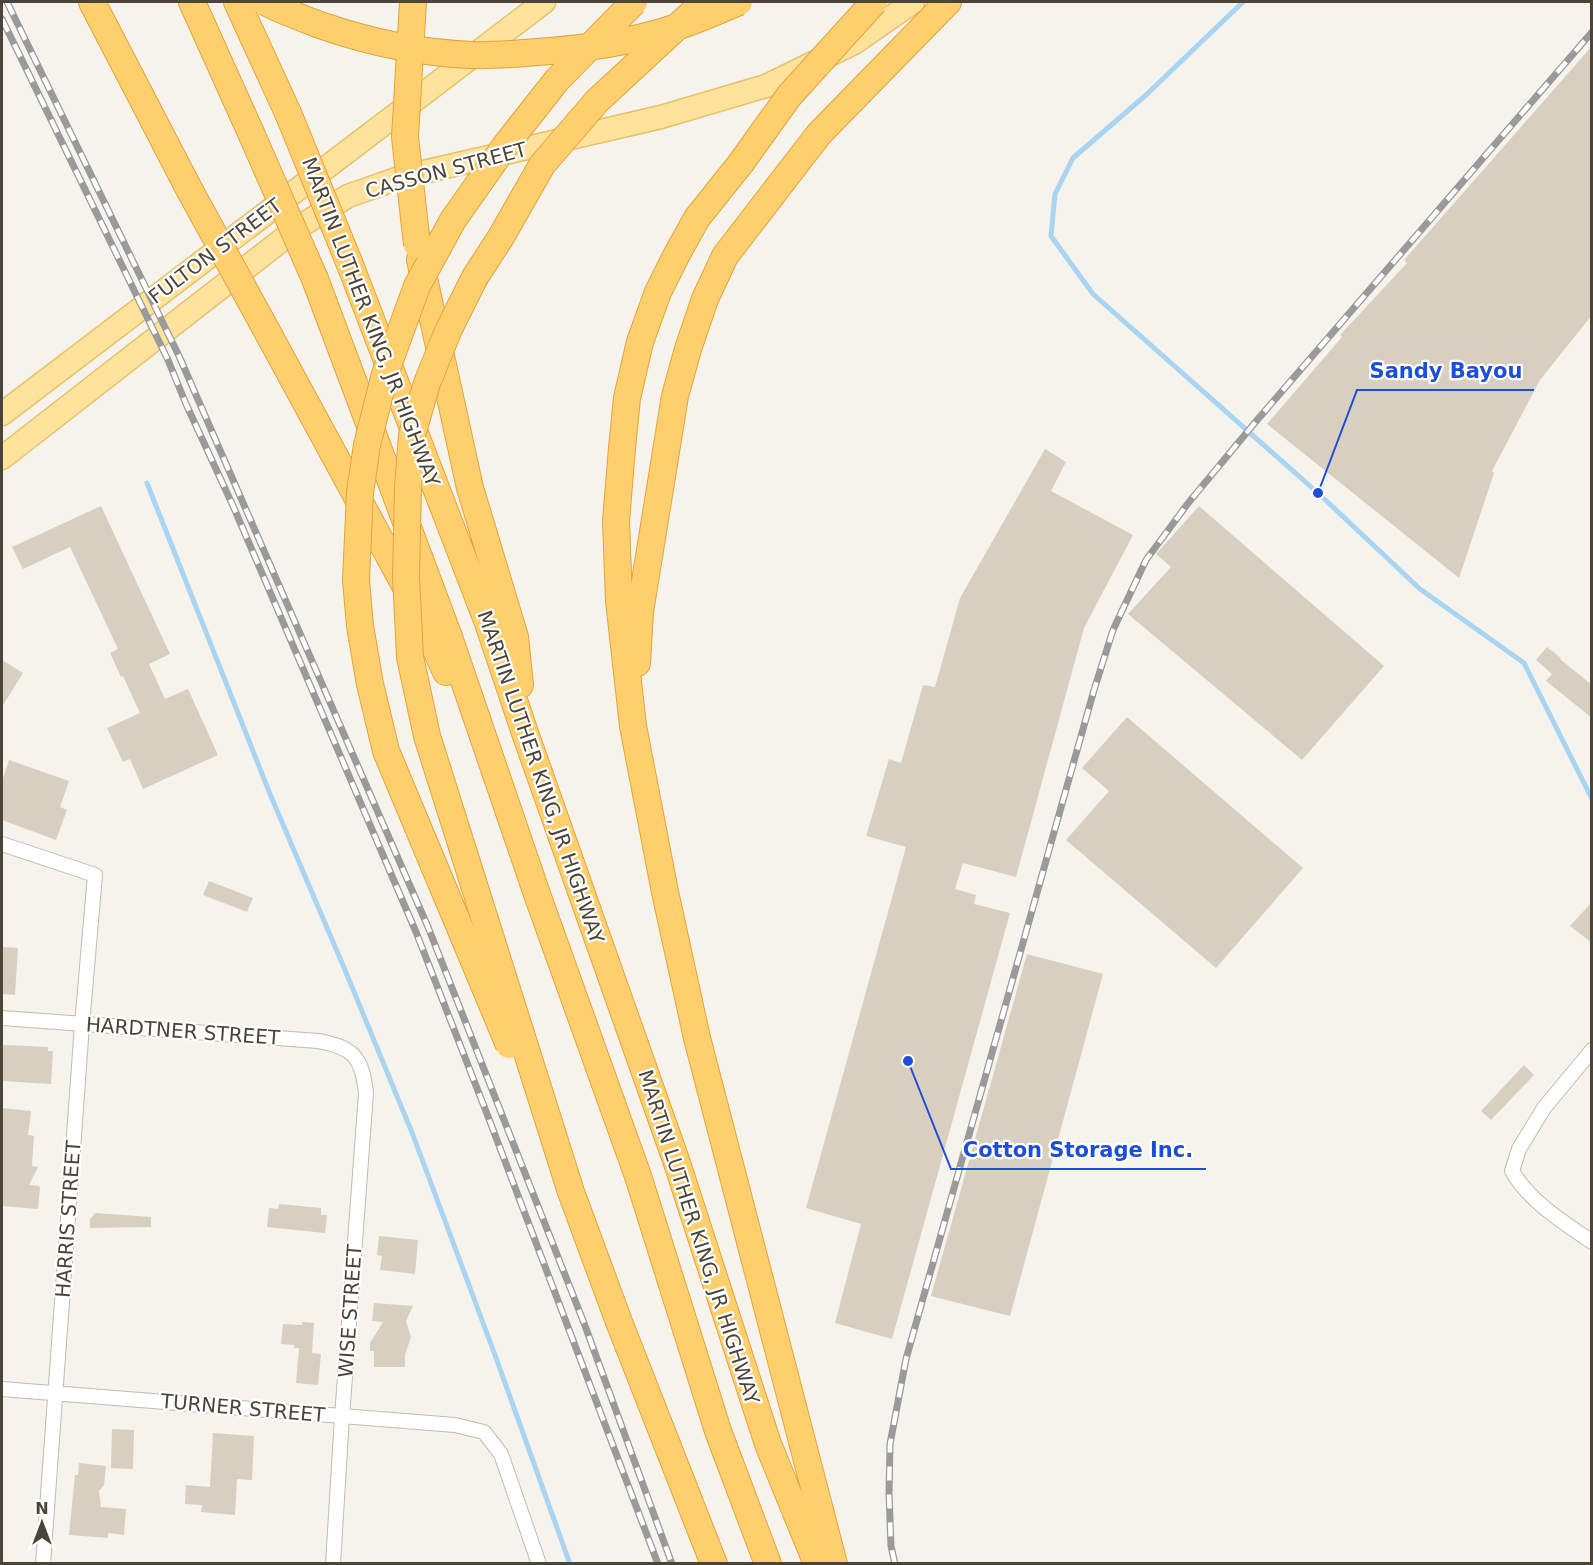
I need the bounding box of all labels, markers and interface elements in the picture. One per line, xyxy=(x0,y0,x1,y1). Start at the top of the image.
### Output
street label: CASSON STREET xyxy=(363,137,530,203)
street label: MARTIN LUTHER KING, JR HIGHWAY xyxy=(297,154,445,491)
street label: FULTON STREET xyxy=(144,193,287,309)
callout: Sandy Bayou xyxy=(1357,351,1534,390)
text: Sandy Bayou xyxy=(1370,359,1522,383)
street label: MARTIN LUTHER KING, JR HIGHWAY xyxy=(473,607,610,947)
street label: HARDTNER STREET xyxy=(85,1012,282,1050)
street label: MARTIN LUTHER KING, JR HIGHWAY xyxy=(633,1067,765,1408)
callout: Cotton Storage Inc. xyxy=(951,1130,1206,1169)
text: Cotton Storage Inc. xyxy=(963,1138,1193,1162)
street label: HARRIS STREET xyxy=(51,1139,86,1299)
street label: WISE STREET xyxy=(333,1243,367,1379)
street label: TURNER STREET xyxy=(159,1389,327,1427)
north arrow xyxy=(12,1493,72,1553)
text: N xyxy=(35,1499,49,1518)

